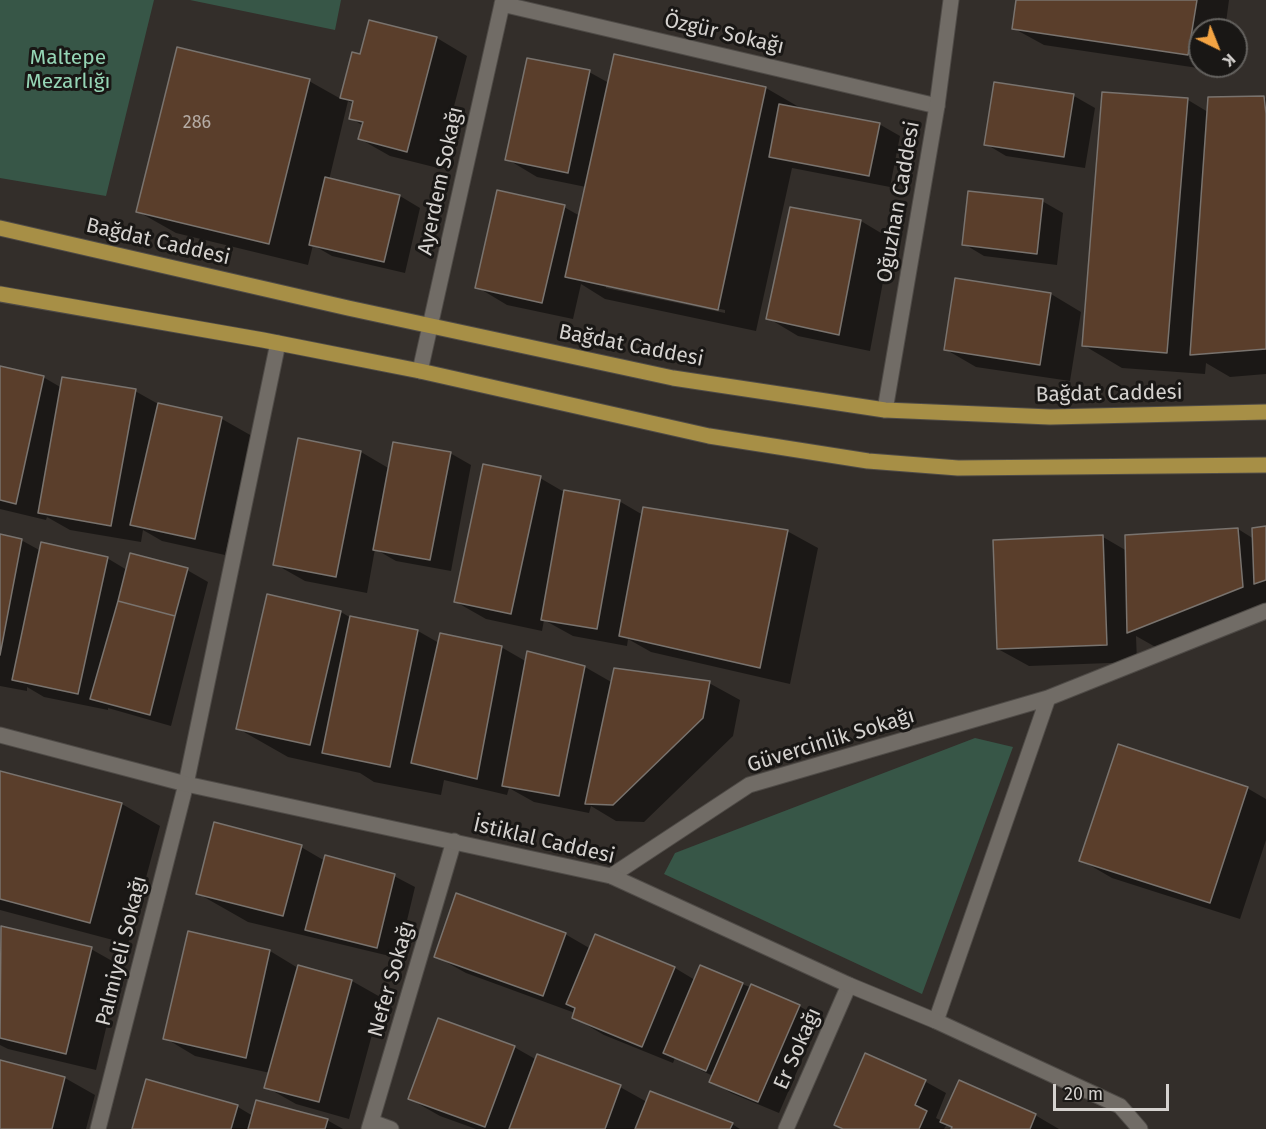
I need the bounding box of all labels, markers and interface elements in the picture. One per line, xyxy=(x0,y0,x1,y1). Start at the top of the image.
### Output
street label: Özgür Sokağı xyxy=(662,8,786,60)
north arrow xyxy=(1188,18,1248,78)
park label: Maltepe Mezarlığı xyxy=(26,45,110,95)
text: K xyxy=(1219,50,1239,70)
street label: Ayerdem Sokağı xyxy=(413,105,469,257)
house number: 286 xyxy=(183,112,211,134)
street label: Oğuzhan Caddesi xyxy=(872,119,926,285)
street label: Bağdat Caddesi xyxy=(84,213,232,271)
street label: Bağdat Caddesi xyxy=(556,320,706,372)
street label: Bağdat Caddesi xyxy=(1035,380,1183,408)
street label: Güvercinlik Sokağı xyxy=(744,704,918,778)
street label: İstiklal Caddesi xyxy=(471,812,617,870)
street label: Palmiyeli Sokağı xyxy=(91,873,153,1029)
street label: Nefer Sokağı xyxy=(363,918,421,1040)
street label: Er Sokağı xyxy=(769,1004,827,1094)
scale bar xyxy=(1056,1072,1172,1110)
text: 20 m xyxy=(1064,1083,1103,1105)

